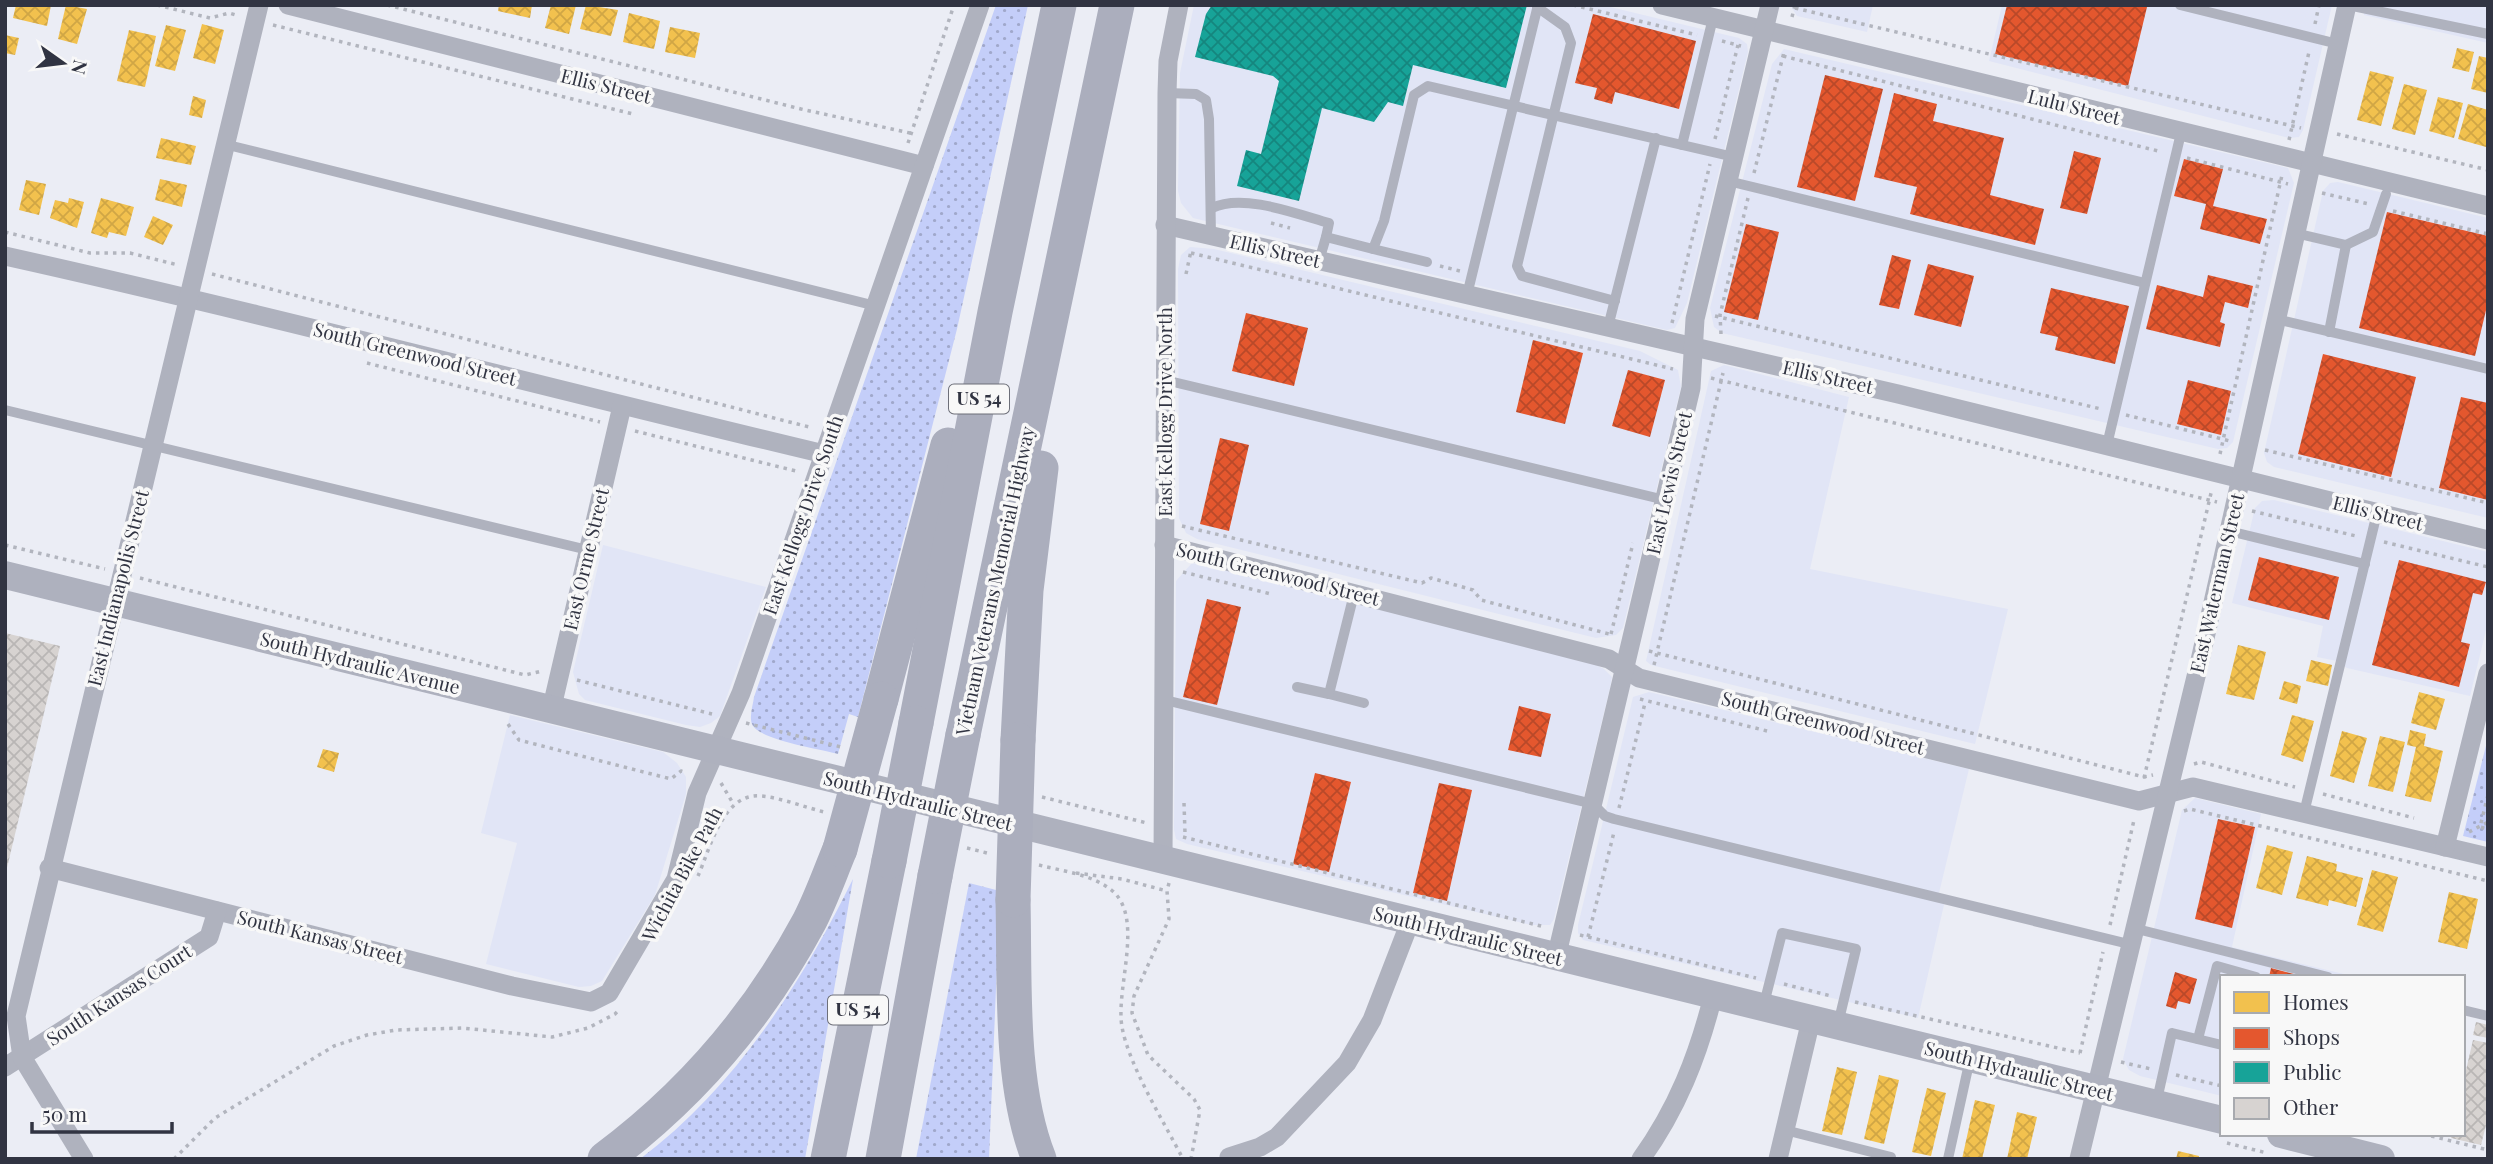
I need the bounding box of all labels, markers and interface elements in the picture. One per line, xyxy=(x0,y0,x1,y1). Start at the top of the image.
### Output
north arrow xyxy=(28,28,98,98)
text: N xyxy=(66,58,95,77)
street label: Ellis Street xyxy=(558,61,654,109)
street label: Lulu Street xyxy=(2025,82,2123,130)
street label: Ellis Street xyxy=(1227,227,1323,273)
street label: East Kellogg Drive North xyxy=(1151,307,1177,517)
street label: South Greenwood Street xyxy=(311,315,520,391)
street label: Ellis Street xyxy=(1780,353,1876,399)
road number: US 54 xyxy=(949,384,1009,414)
street label: East Lewis Street xyxy=(1639,409,1697,557)
street label: East Kellogg Drive South xyxy=(756,411,848,618)
street label: Vietnam Veterans Memorial Highway xyxy=(948,423,1040,739)
street label: East Orme Street xyxy=(556,485,614,633)
street label: East Indianapolis Street xyxy=(80,486,154,689)
street label: Ellis Street xyxy=(2330,488,2426,536)
street label: East Waterman Street xyxy=(2183,490,2249,675)
street label: South Greenwood Street xyxy=(1174,535,1383,611)
street label: South Hydraulic Avenue xyxy=(258,625,463,699)
street label: South Greenwood Street xyxy=(1719,684,1928,760)
street label: South Hydraulic Street xyxy=(821,764,1016,836)
street label: Wichita Bike Path xyxy=(634,802,728,946)
street label: South Hydraulic Street xyxy=(1371,899,1566,971)
street label: South Kansas Street xyxy=(235,903,406,969)
street label: South Kansas Court xyxy=(41,937,196,1051)
legend xyxy=(2220,975,2465,1136)
text: Homes xyxy=(2283,987,2349,1015)
road number: US 54 xyxy=(828,995,888,1024)
text: Shops xyxy=(2283,1022,2340,1050)
street label: South Hydraulic Street xyxy=(1922,1034,2117,1106)
text: Public xyxy=(2283,1057,2341,1085)
scale bar xyxy=(32,1090,172,1134)
text: Other xyxy=(2283,1092,2339,1120)
text: 50 m xyxy=(42,1099,88,1127)

